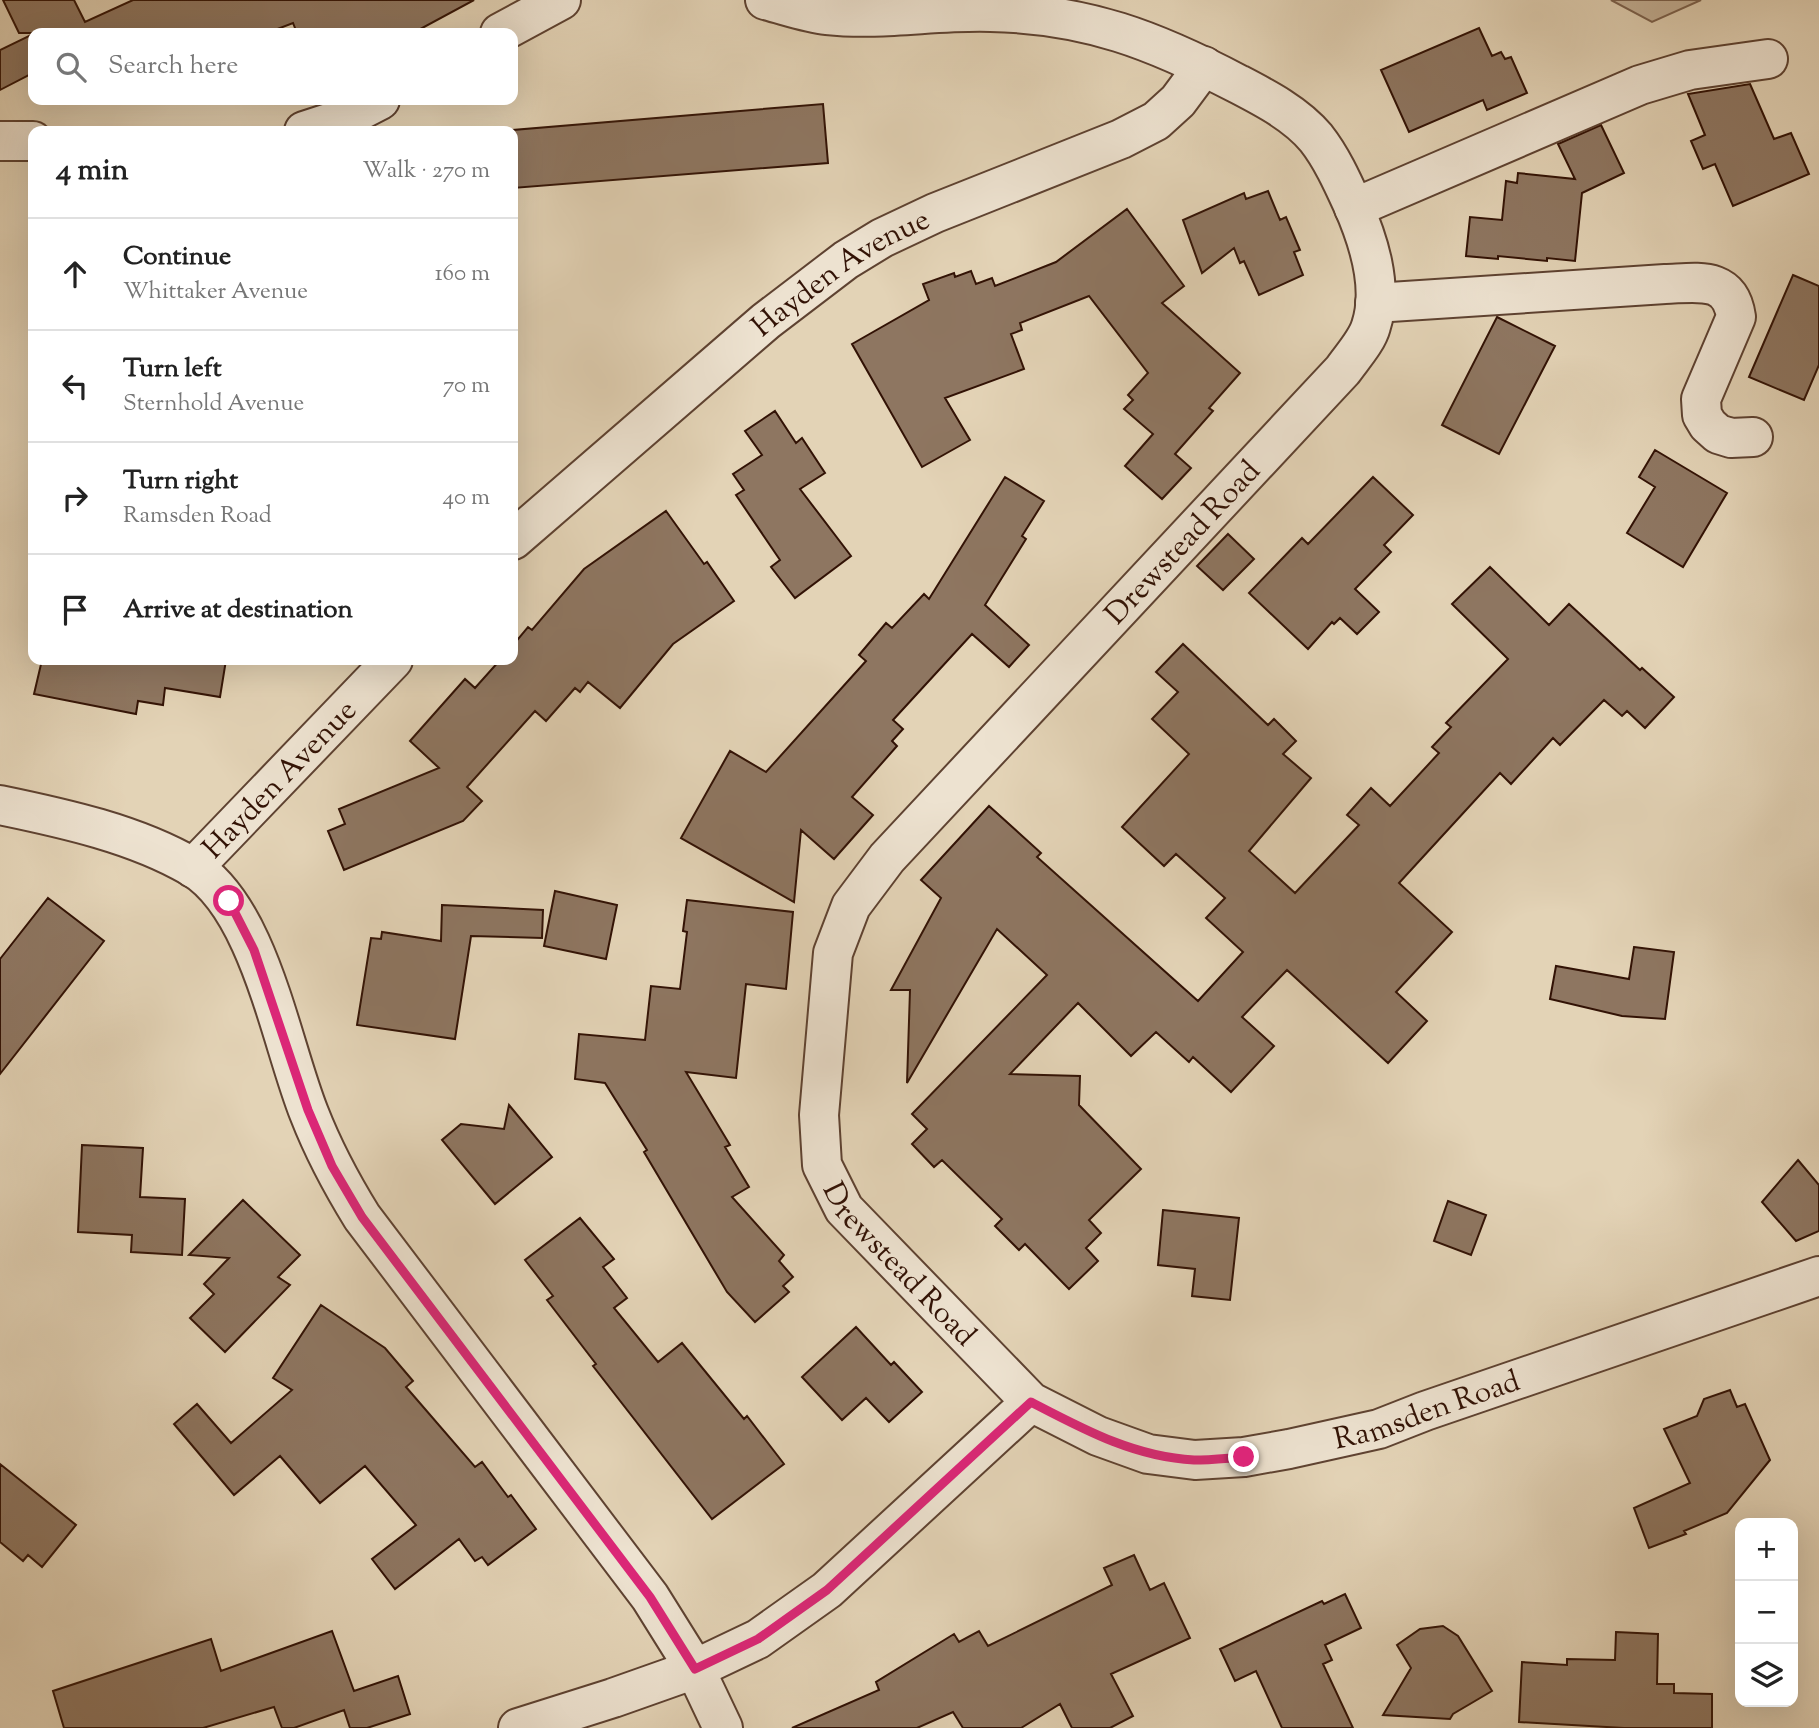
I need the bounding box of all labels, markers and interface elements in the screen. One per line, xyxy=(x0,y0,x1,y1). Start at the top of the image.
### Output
search box xyxy=(28,28,518,105)
icon: search xyxy=(52,48,90,86)
text: Search here xyxy=(108,48,238,85)
text: 4 min xyxy=(56,150,129,193)
text: Walk · 270 m xyxy=(362,155,490,188)
street label: Hayden Avenue xyxy=(743,200,937,348)
text: Continue xyxy=(123,239,231,276)
icon: ahead xyxy=(56,255,94,293)
text: 160 m xyxy=(435,258,490,291)
text: Whittaker Avenue xyxy=(123,276,308,309)
text: Turn left xyxy=(123,351,222,388)
icon: left xyxy=(56,367,94,405)
text: 70 m xyxy=(443,370,490,403)
text: Sternhold Avenue xyxy=(123,388,304,421)
street label: Drewstead Road xyxy=(1096,452,1272,636)
text: Turn right xyxy=(123,463,238,500)
icon: right xyxy=(56,479,94,517)
text: 40 m xyxy=(443,482,490,515)
text: Ramsden Road xyxy=(123,500,272,533)
icon: arrive xyxy=(56,591,94,629)
text: Arrive at destination xyxy=(123,592,353,629)
street label: Hayden Avenue xyxy=(194,691,368,870)
route start xyxy=(213,885,244,916)
street label: Drewstead Road xyxy=(810,1175,985,1357)
street label: Ramsden Road xyxy=(1330,1361,1526,1462)
route end xyxy=(1228,1441,1259,1472)
map controls xyxy=(1735,1518,1798,1707)
button: + xyxy=(1735,1518,1798,1581)
button: − xyxy=(1735,1581,1798,1644)
button: layers xyxy=(1735,1644,1798,1707)

